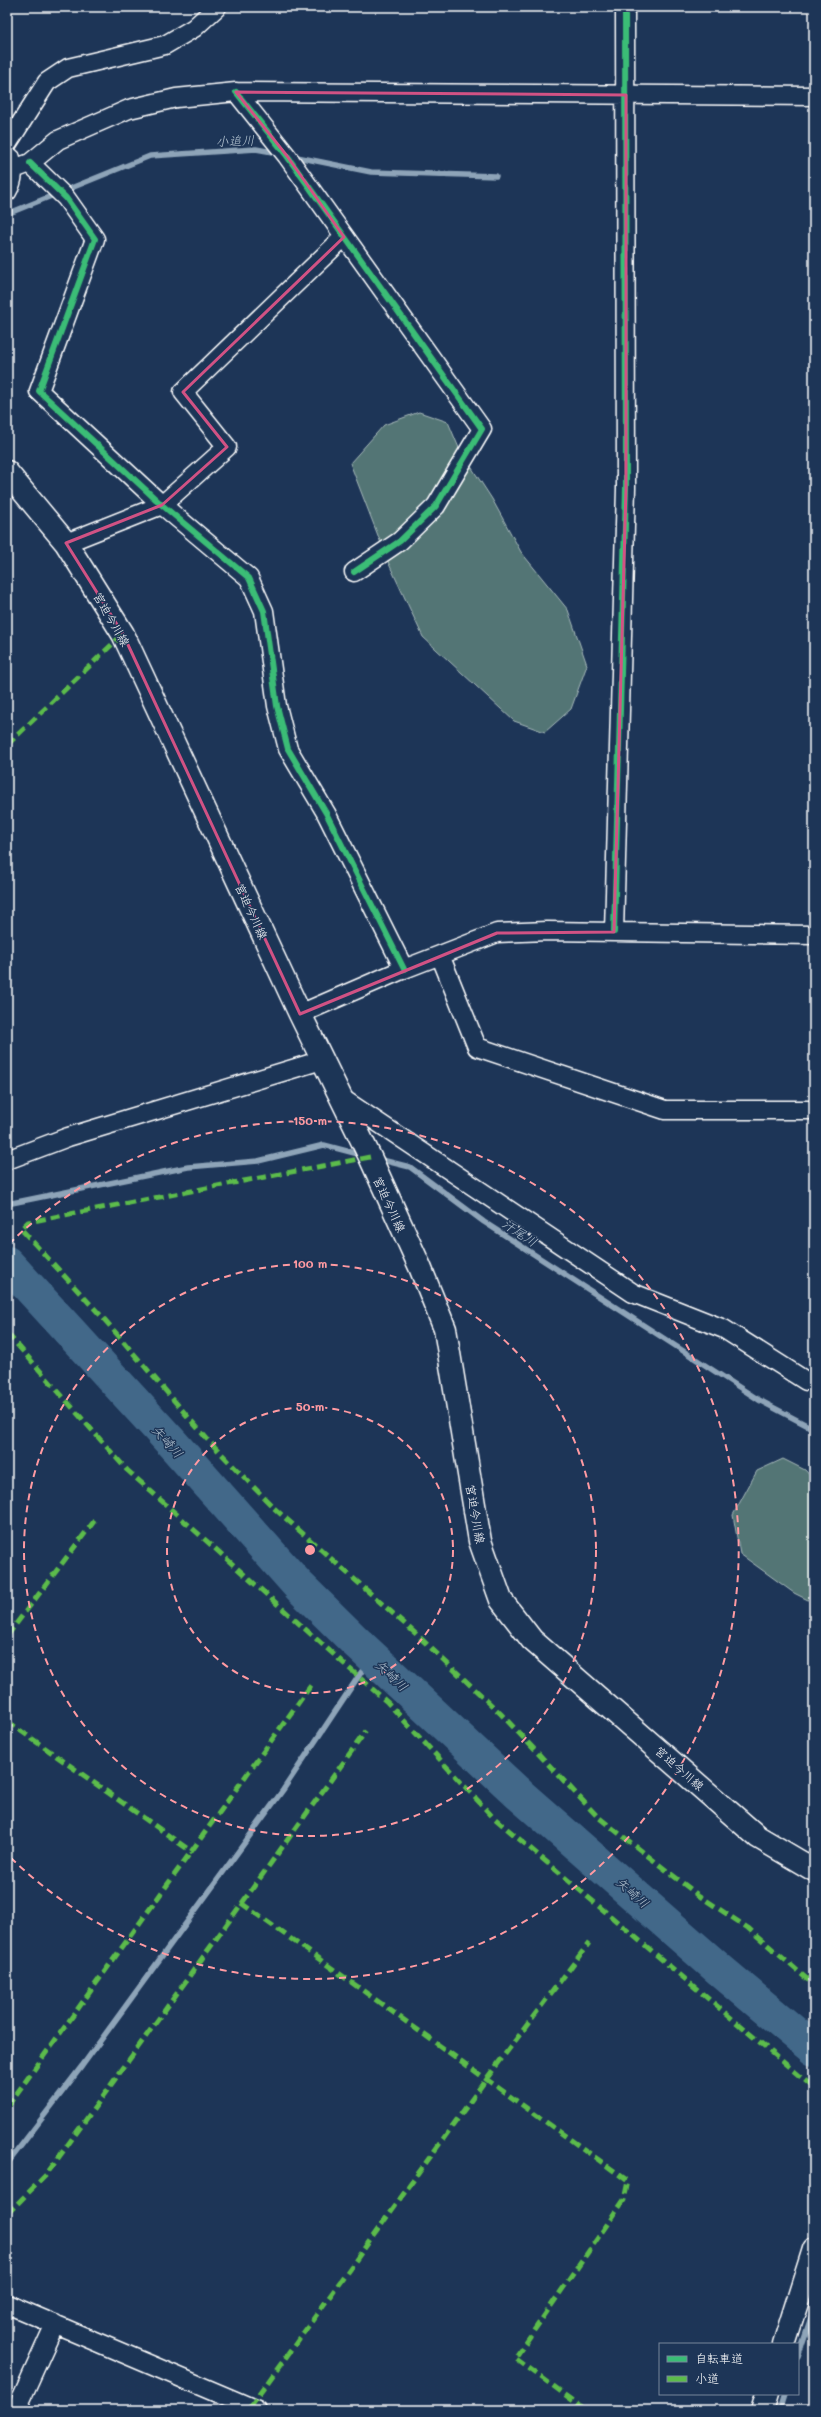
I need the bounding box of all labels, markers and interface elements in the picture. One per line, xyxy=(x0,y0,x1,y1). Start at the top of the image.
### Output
water label: 小追川 xyxy=(215,131,255,149)
street label: 宮迫今川線 xyxy=(90,589,134,649)
street label: 宮迫今川線 xyxy=(232,880,272,942)
text: 150 m xyxy=(293,1112,327,1128)
street label: 宮迫今川線 xyxy=(370,1173,410,1235)
water label: 汗尾川 xyxy=(499,1214,541,1250)
text: 100 m xyxy=(293,1255,327,1271)
text: 50 m xyxy=(296,1398,324,1414)
water label: 矢崎川 xyxy=(149,1421,187,1461)
street label: 宮迫今川線 xyxy=(463,1483,489,1545)
centre of rings xyxy=(303,1543,317,1557)
water label: 矢崎川 xyxy=(372,1655,412,1695)
street label: 宮迫今川線 xyxy=(652,1742,708,1794)
water label: 矢崎川 xyxy=(613,1873,653,1911)
legend xyxy=(659,2343,799,2395)
text: 自転車道 xyxy=(695,2350,743,2366)
text: 小道 xyxy=(695,2370,719,2386)

